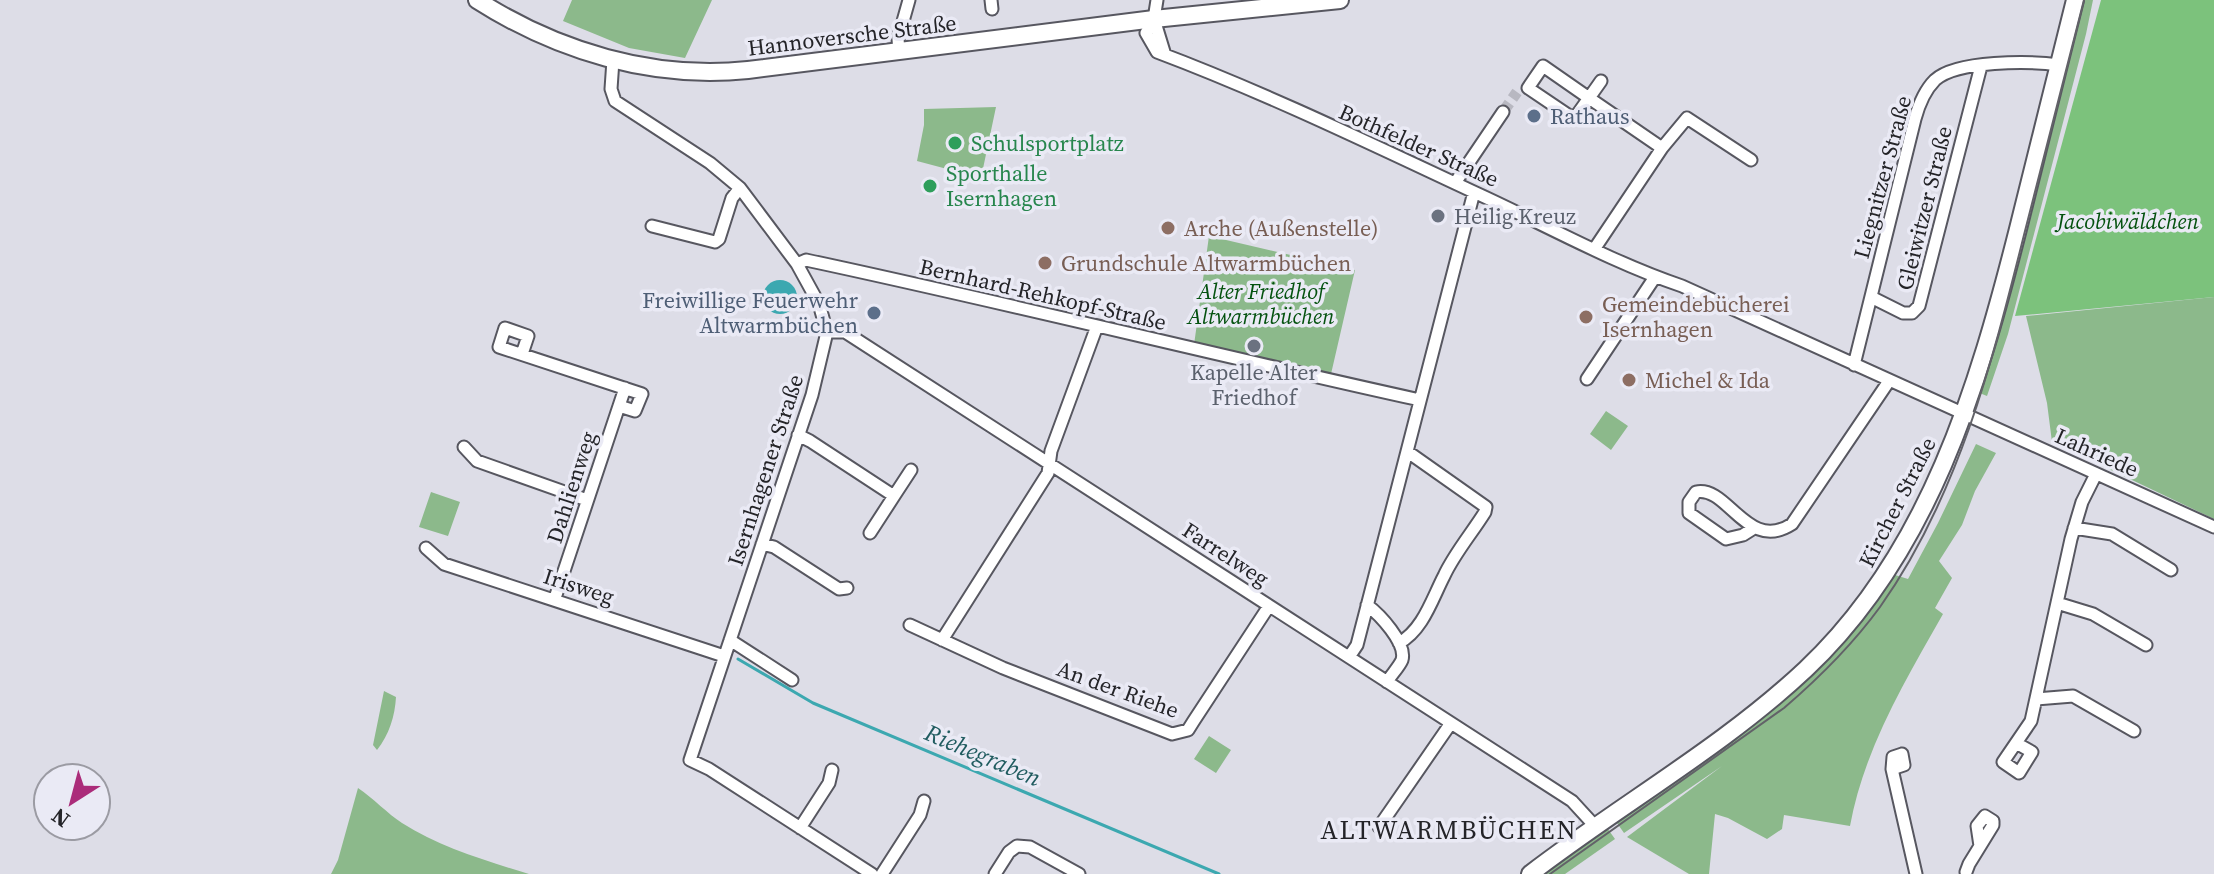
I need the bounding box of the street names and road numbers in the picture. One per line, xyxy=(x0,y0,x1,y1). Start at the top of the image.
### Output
street label: Hannoversche Straße xyxy=(746,7,958,63)
street label: Liegnitzer Straße xyxy=(1846,92,1918,262)
street label: Bothfelder Straße xyxy=(1334,96,1504,194)
street label: Gleiwitzer Straße xyxy=(1889,123,1959,293)
street label: Bernhard-Rehkopf-Straße xyxy=(917,251,1169,337)
street label: Isernhagener Straße xyxy=(720,371,810,569)
street label: Lahriede xyxy=(2051,420,2143,484)
street label: Dahlienweg xyxy=(539,427,603,547)
street label: Kircher Straße xyxy=(1851,432,1943,572)
street label: Farrelweg xyxy=(1177,515,1275,593)
street label: Irisweg xyxy=(540,561,618,611)
street label: An der Riehe xyxy=(1053,653,1183,725)

